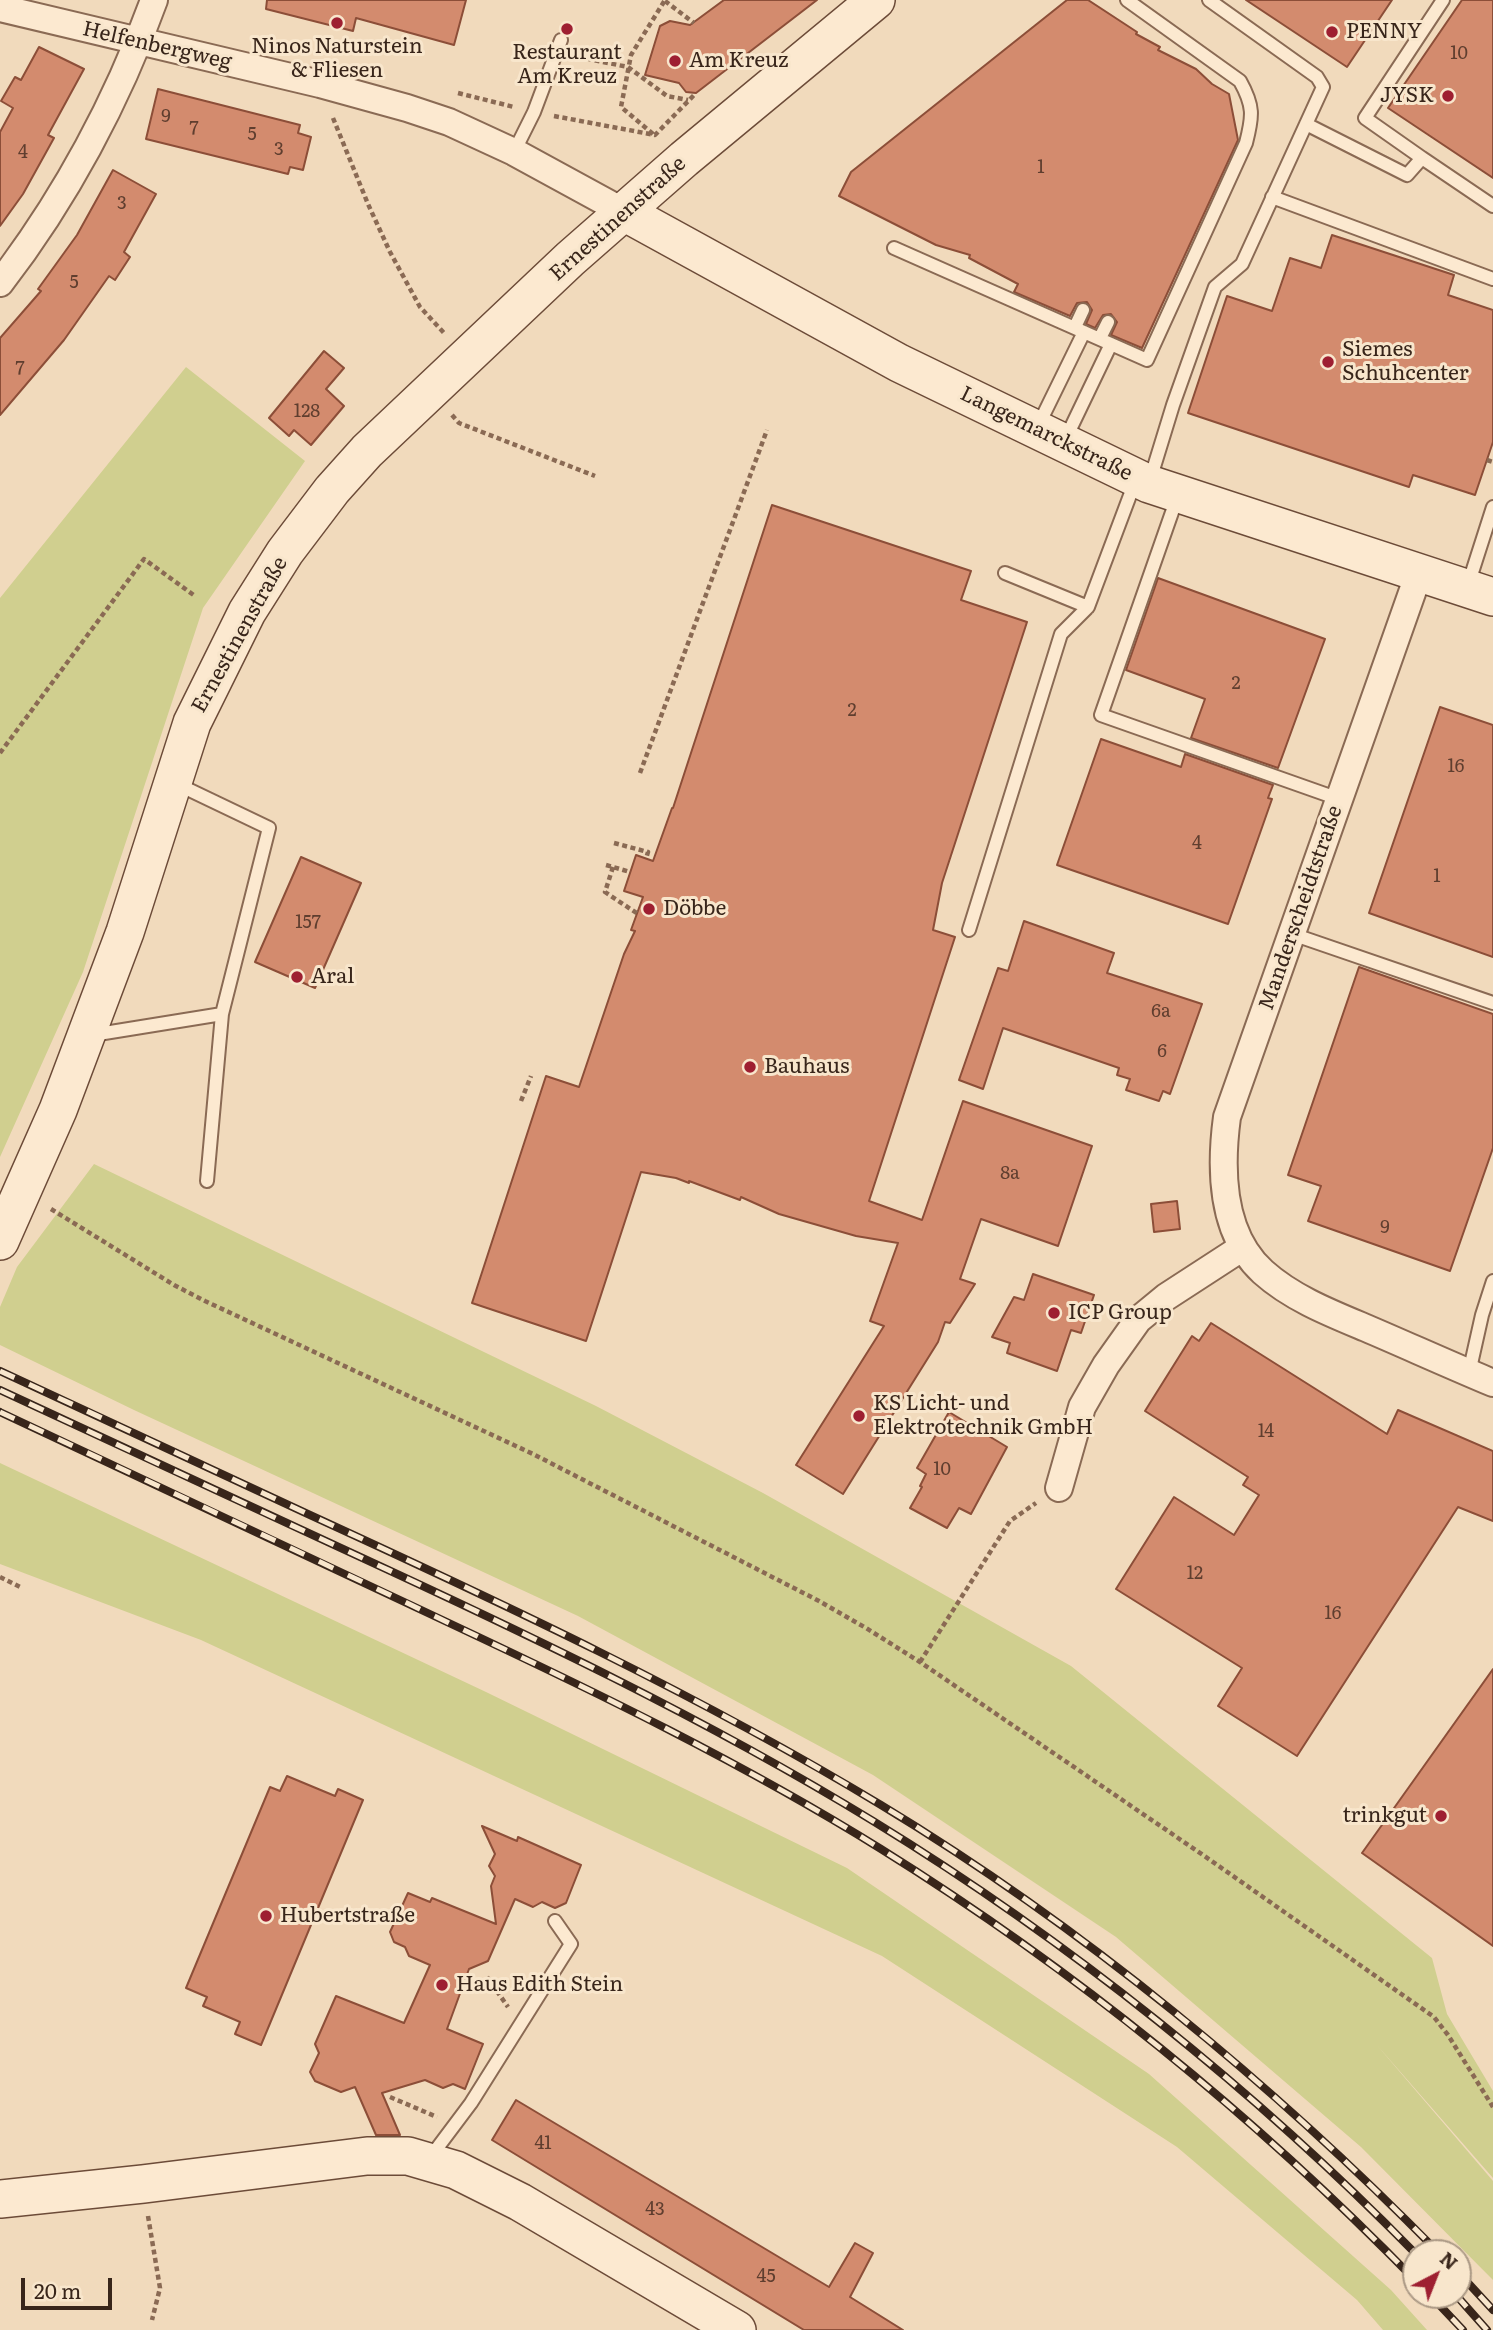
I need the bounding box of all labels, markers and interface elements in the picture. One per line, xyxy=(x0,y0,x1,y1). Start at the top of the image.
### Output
marker: Ninos Naturstein & Fliesen xyxy=(329,15,345,31)
street label: Helfenbergweg xyxy=(80,17,234,75)
place label: PENNY xyxy=(1346,19,1422,45)
marker: Restaurant Am Kreuz xyxy=(559,21,575,37)
marker: PENNY xyxy=(1324,24,1340,40)
place label: Ninos Naturstein & Fliesen xyxy=(251,34,423,84)
place label: Restaurant Am Kreuz xyxy=(512,40,622,90)
house number: 10 xyxy=(1450,43,1468,65)
place label: Am Kreuz xyxy=(689,48,788,74)
marker: Am Kreuz xyxy=(667,53,683,69)
place label: JYSK xyxy=(1380,83,1434,109)
marker: JYSK xyxy=(1440,88,1456,104)
house number: 9 xyxy=(161,106,171,128)
house number: 7 xyxy=(189,118,199,140)
house number: 5 xyxy=(247,124,257,146)
house number: 3 xyxy=(274,139,284,161)
house number: 4 xyxy=(18,142,28,164)
street label: Ernestinenstraße xyxy=(545,151,691,287)
house number: 1 xyxy=(1037,157,1045,179)
house number: 3 xyxy=(117,193,127,215)
house number: 5 xyxy=(69,272,79,294)
place label: Siemes Schuhcenter xyxy=(1342,337,1469,387)
marker: Siemes Schuhcenter xyxy=(1320,354,1336,370)
house number: 7 xyxy=(15,358,25,380)
street label: Langemarckstraße xyxy=(956,381,1136,487)
house number: 128 xyxy=(294,401,320,423)
street label: Ernestinenstraße xyxy=(187,553,293,717)
house number: 2 xyxy=(1231,673,1241,695)
house number: 2 xyxy=(847,700,857,722)
house number: 16 xyxy=(1448,756,1464,778)
street label: Manderscheidtstraße xyxy=(1254,802,1348,1014)
house number: 4 xyxy=(1192,833,1202,855)
house number: 1 xyxy=(1433,866,1441,888)
place label: Döbbe xyxy=(663,896,727,922)
marker: Döbbe xyxy=(641,901,657,917)
house number: 157 xyxy=(295,912,321,934)
place label: Aral xyxy=(311,964,354,990)
marker: Aral xyxy=(289,969,305,985)
house number: 6a xyxy=(1151,1001,1171,1023)
house number: 6 xyxy=(1157,1041,1167,1063)
place label: Bauhaus xyxy=(764,1054,849,1080)
marker: Bauhaus xyxy=(742,1059,758,1075)
house number: 8a xyxy=(1000,1163,1020,1185)
house number: 9 xyxy=(1380,1217,1390,1239)
place label: ICP Group xyxy=(1068,1300,1172,1326)
marker: ICP Group xyxy=(1046,1305,1062,1321)
place label: KS Licht- und Elektrotechnik GmbH xyxy=(873,1391,1093,1441)
marker: KS Licht- und Elektrotechnik GmbH xyxy=(851,1408,867,1424)
house number: 14 xyxy=(1258,1421,1274,1443)
house number: 10 xyxy=(933,1459,951,1481)
house number: 12 xyxy=(1187,1563,1203,1585)
house number: 16 xyxy=(1325,1603,1341,1625)
place label: trinkgut xyxy=(1342,1803,1427,1829)
marker: trinkgut xyxy=(1433,1808,1449,1824)
place label: Hubertstraße xyxy=(280,1903,415,1929)
marker: Hubertstraße xyxy=(258,1908,274,1924)
place label: Haus Edith Stein xyxy=(456,1972,623,1998)
marker: Haus Edith Stein xyxy=(434,1977,450,1993)
house number: 41 xyxy=(534,2133,552,2155)
house number: 43 xyxy=(645,2199,665,2221)
north arrow xyxy=(1402,2239,1472,2309)
text: N xyxy=(1434,2244,1465,2276)
scale bar xyxy=(24,2264,116,2308)
house number: 45 xyxy=(756,2266,776,2288)
text: 20 m xyxy=(34,2274,81,2305)

